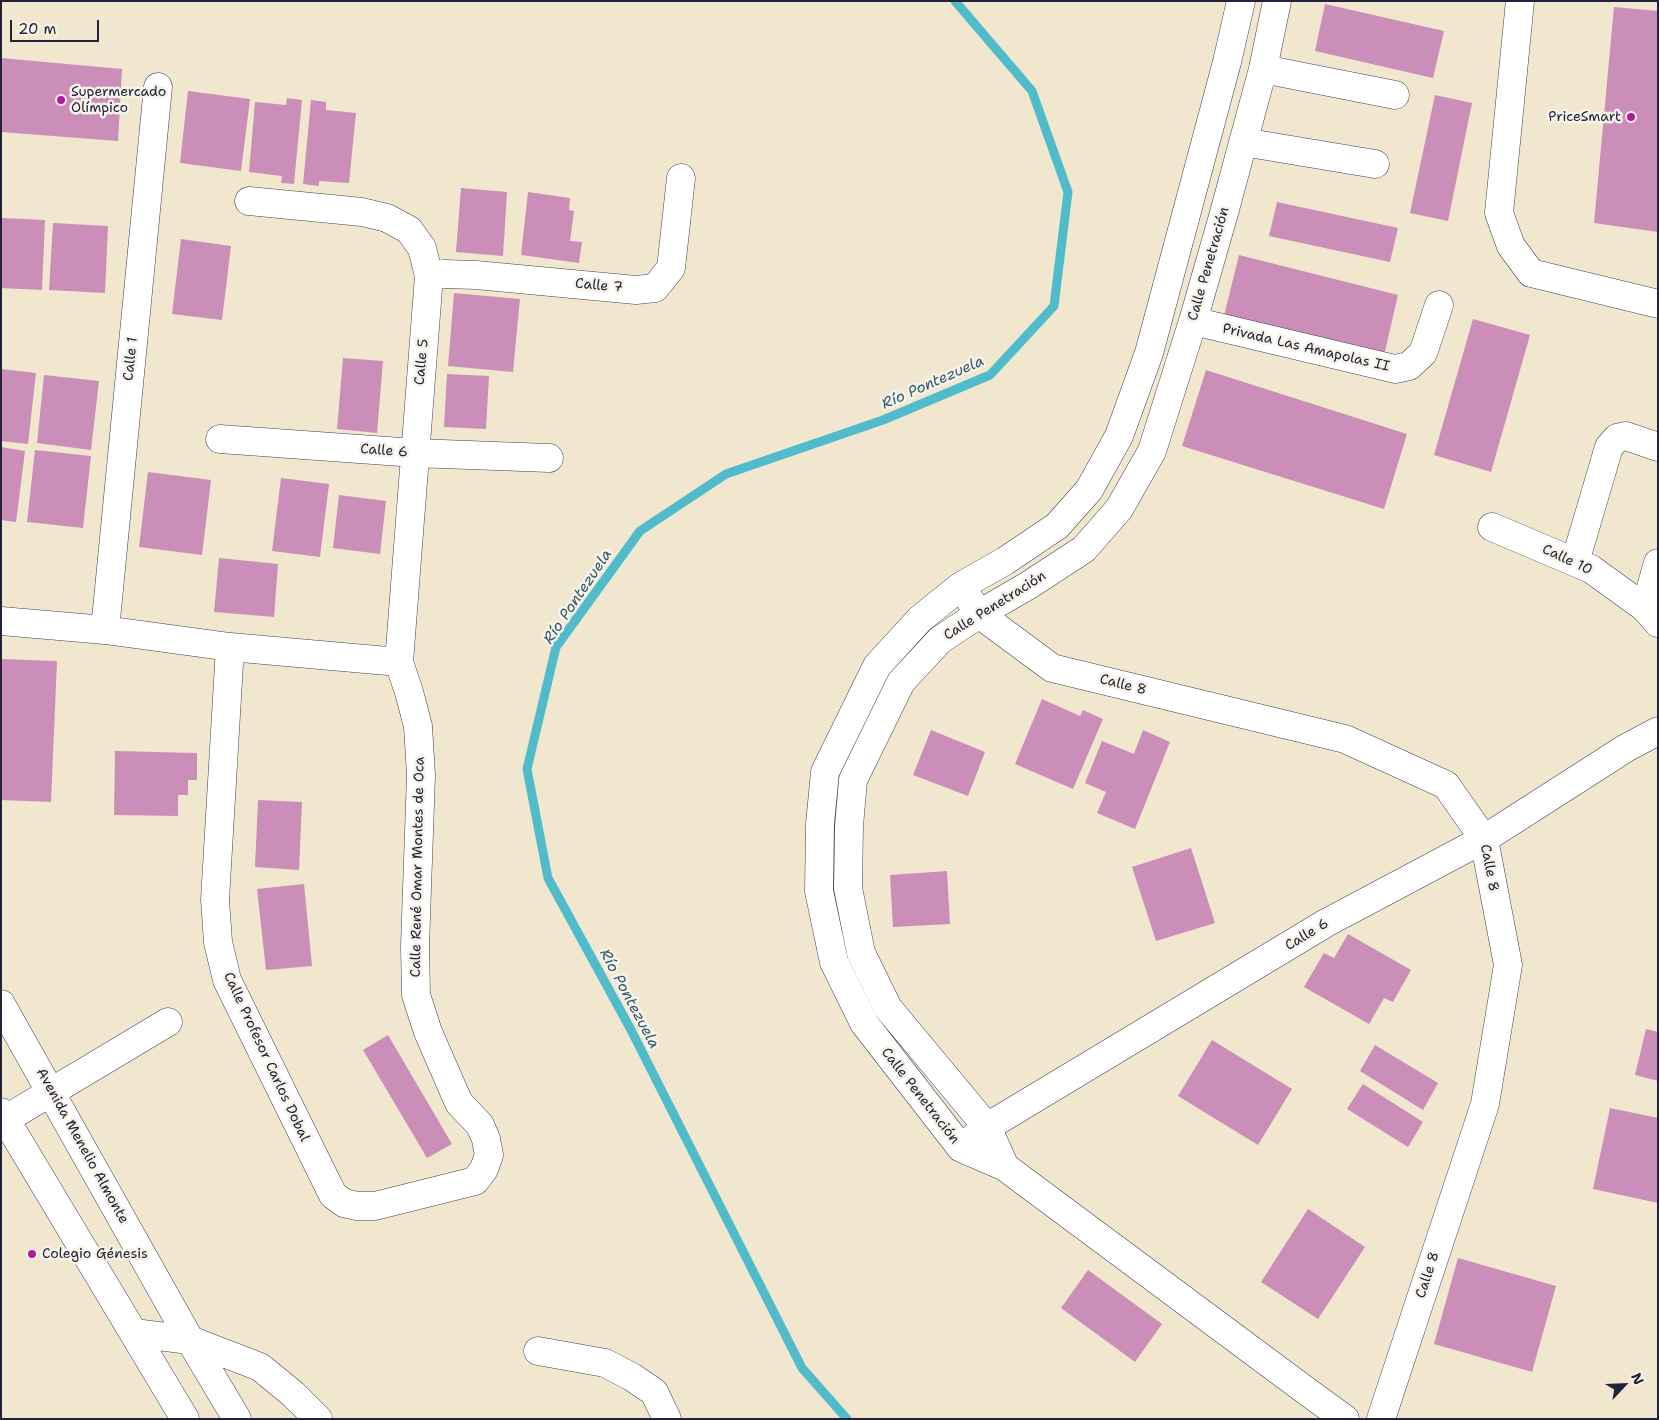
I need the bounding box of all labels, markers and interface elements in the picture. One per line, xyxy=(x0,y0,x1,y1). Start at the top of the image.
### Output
scale bar xyxy=(12,10,101,42)
text: 20 m xyxy=(18,19,57,39)
place label: Supermercado Olímpico xyxy=(71,84,166,116)
marker: Supermercado Olímpico xyxy=(55,94,67,106)
place label: PriceSmart xyxy=(1548,109,1621,125)
marker: PriceSmart xyxy=(1625,111,1637,123)
street label: Calle Penetración xyxy=(1185,205,1233,323)
street label: Calle 7 xyxy=(574,276,624,296)
street label: Privada Las Amapolas II xyxy=(1221,321,1391,375)
street label: Calle 1 xyxy=(120,336,142,382)
street label: Calle 5 xyxy=(412,338,432,386)
water label: Río Pontezuela xyxy=(879,352,987,414)
street label: Calle 6 xyxy=(360,441,408,461)
street label: Calle 10 xyxy=(1539,541,1595,579)
water label: Río Pontezuela xyxy=(540,546,616,648)
street label: Calle Penetración xyxy=(941,568,1049,644)
street label: Calle 8 xyxy=(1098,671,1148,699)
street label: Calle René Omar Montes de Oca xyxy=(408,757,428,977)
street label: Calle 8 xyxy=(1476,843,1502,893)
street label: Calle 6 xyxy=(1282,915,1332,955)
water label: Río Pontezuela xyxy=(595,946,663,1052)
street label: Calle Profesor Carlos Dobal xyxy=(219,970,313,1144)
street label: Calle Penetración xyxy=(877,1045,963,1147)
street label: Avenida Menelio Almonte xyxy=(32,1065,132,1227)
place label: Colegio Génesis xyxy=(42,1246,148,1262)
marker: Colegio Génesis xyxy=(26,1248,38,1260)
street label: Calle 8 xyxy=(1413,1250,1443,1300)
north arrow xyxy=(1599,1360,1649,1410)
text: N xyxy=(1627,1370,1648,1387)

